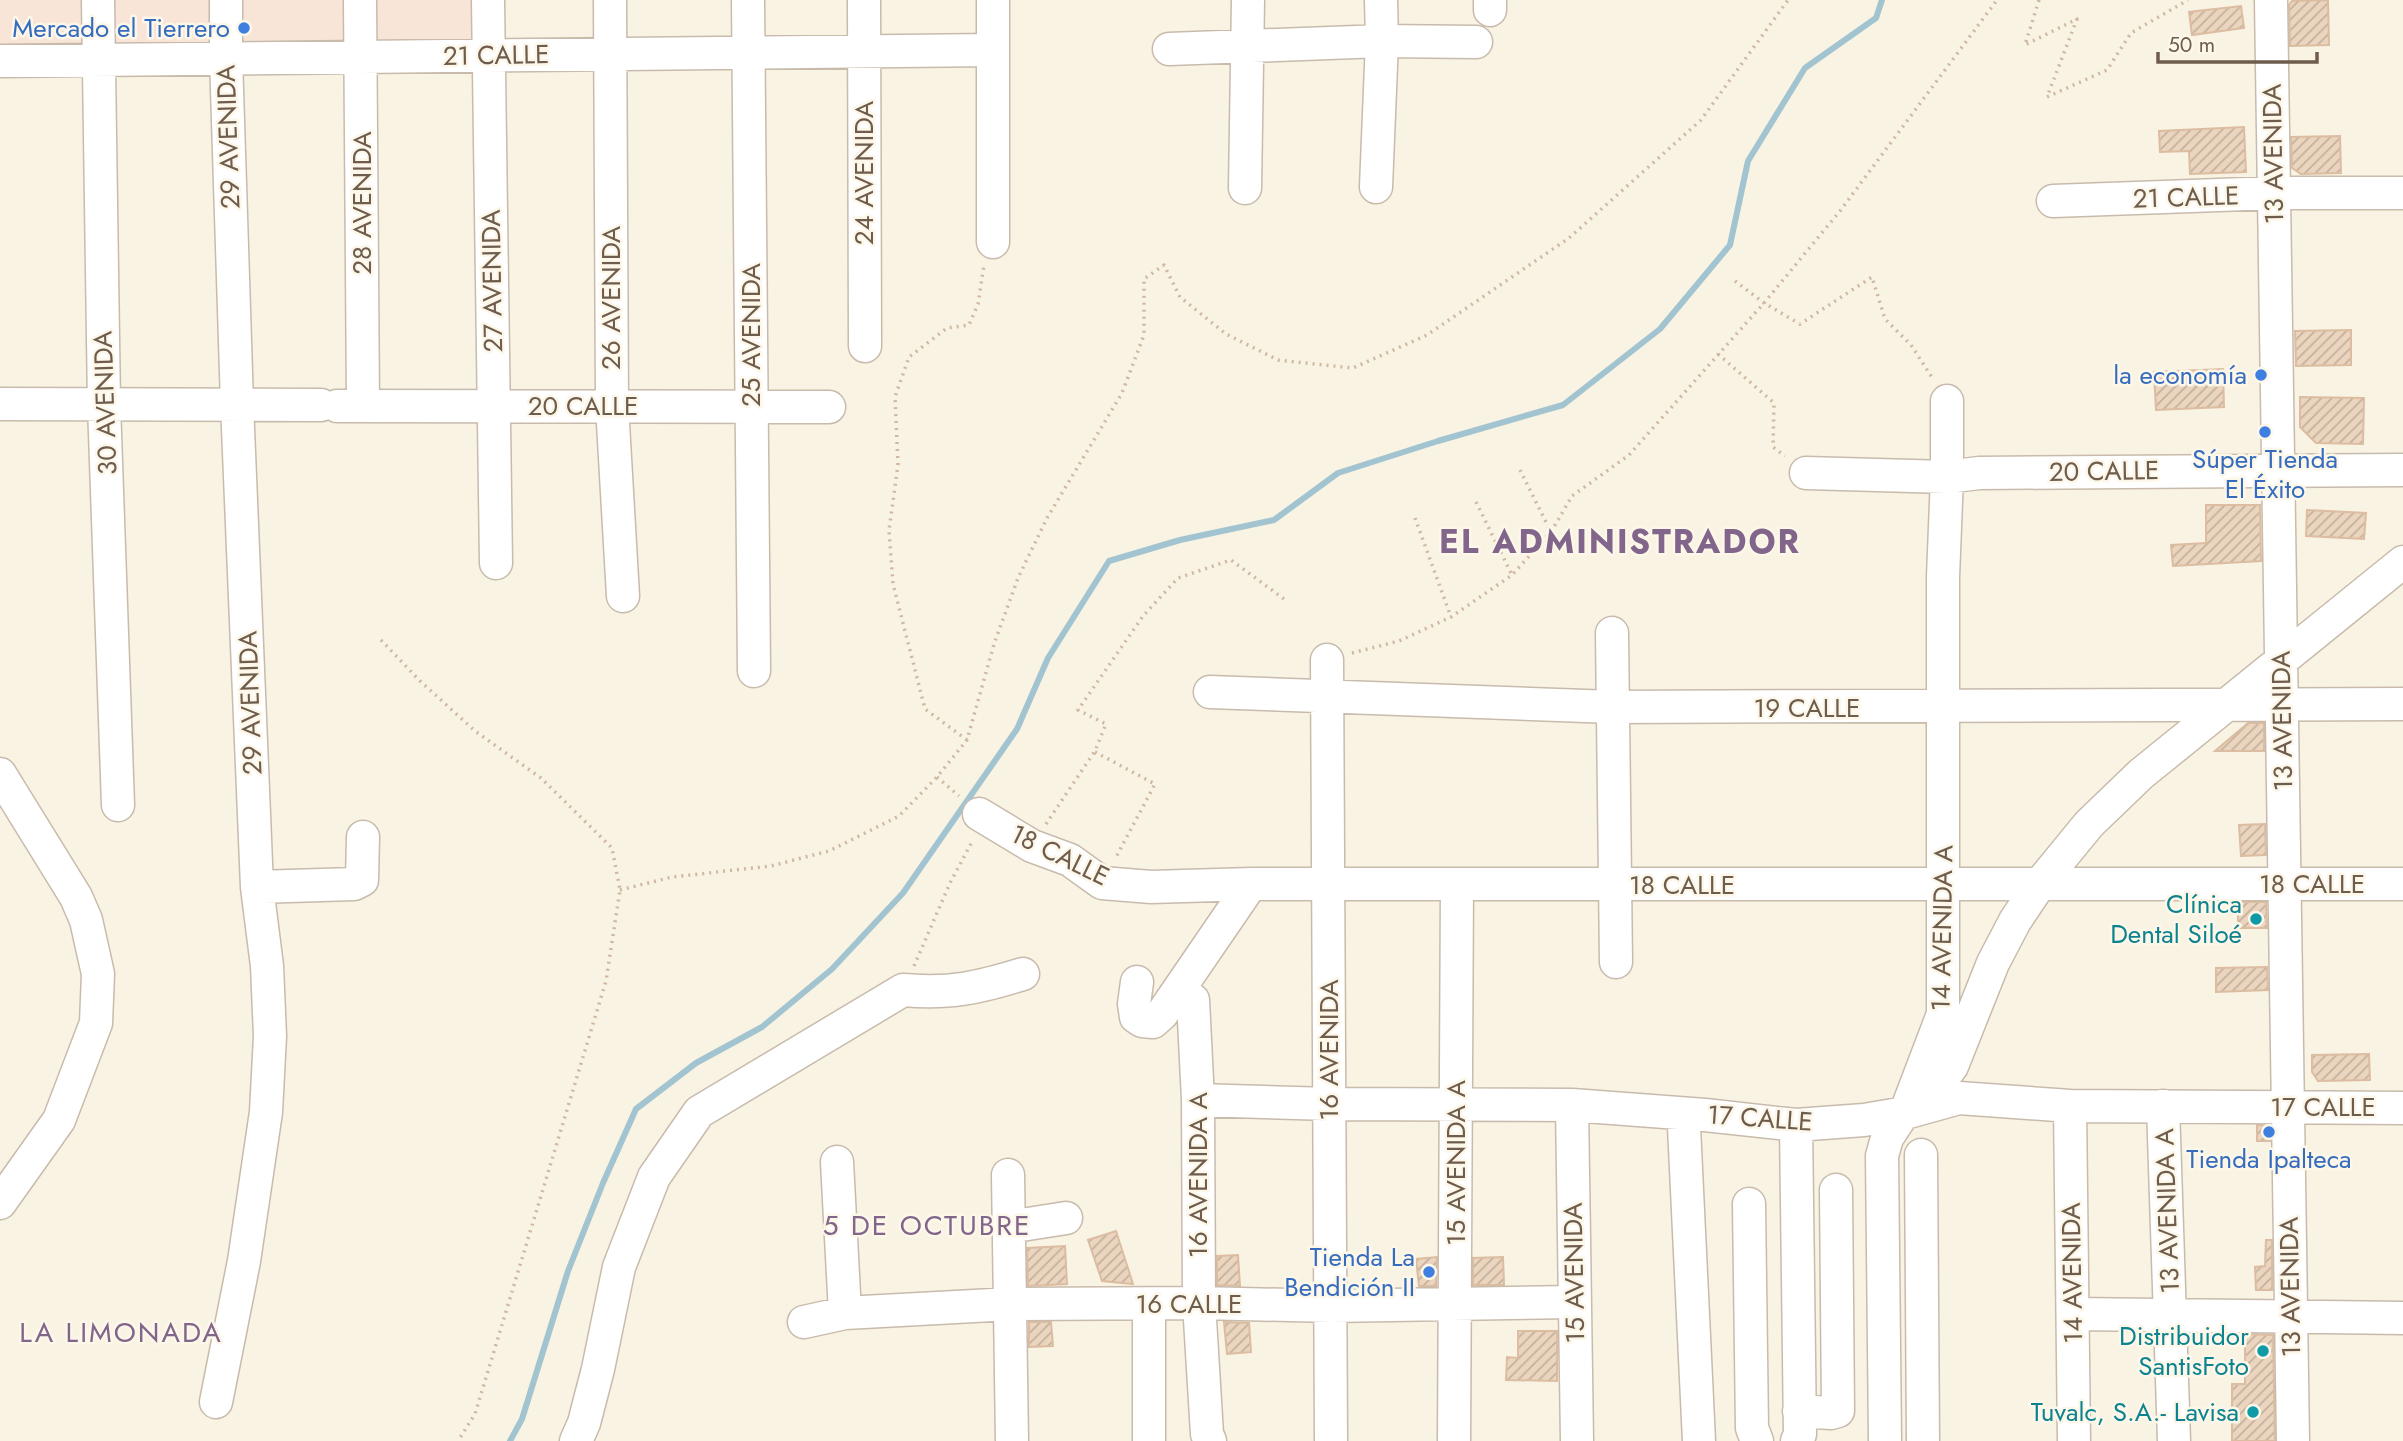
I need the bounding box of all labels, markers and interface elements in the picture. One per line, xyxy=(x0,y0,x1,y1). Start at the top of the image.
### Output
place label: Mercado el Tierrero xyxy=(12,9,230,47)
marker: Mercado el Tierrero xyxy=(236,20,252,36)
scale bar xyxy=(2158,21,2317,65)
text: 50 m xyxy=(2168,30,2215,60)
street label: 21 CALLE xyxy=(442,35,550,75)
street label: 29 AVENIDA xyxy=(206,63,250,210)
street label: 13 AVENIDA xyxy=(2253,83,2293,224)
street label: 24 AVENIDA xyxy=(845,100,883,245)
street label: 28 AVENIDA xyxy=(343,130,381,275)
street label: 21 CALLE xyxy=(2132,176,2240,218)
street label: 27 AVENIDA xyxy=(472,208,512,353)
street label: 26 AVENIDA xyxy=(592,225,630,370)
street label: 25 AVENIDA xyxy=(732,262,770,407)
street label: 30 AVENIDA xyxy=(83,329,127,476)
place label: la economía xyxy=(2113,356,2247,394)
marker: la economía xyxy=(2253,367,2269,383)
street label: 20 CALLE xyxy=(528,387,638,425)
marker: Súper Tienda El Éxito xyxy=(2257,424,2273,440)
place label: Súper Tienda El Éxito xyxy=(2192,440,2338,508)
street label: 20 CALLE xyxy=(2048,451,2160,491)
district label: EL ADMINISTRADOR xyxy=(1439,518,1801,565)
street label: 29 AVENIDA xyxy=(228,629,272,776)
street label: 13 AVENIDA xyxy=(2262,650,2302,791)
street label: 19 CALLE xyxy=(1754,689,1860,727)
street label: 18 CALLE xyxy=(1004,815,1116,895)
street label: 14 AVENIDA A xyxy=(1922,844,1962,1011)
street label: 18 CALLE xyxy=(2259,865,2365,903)
street label: 18 CALLE xyxy=(1629,866,1735,904)
place label: Clínica Dental Siloé xyxy=(2110,885,2242,953)
marker: Clínica Dental Siloé xyxy=(2248,911,2264,927)
street label: 16 AVENIDA xyxy=(1310,979,1348,1121)
street label: 15 AVENIDA A xyxy=(1437,1079,1475,1246)
street label: 17 CALLE xyxy=(2270,1088,2376,1126)
street label: 16 AVENIDA A xyxy=(1179,1091,1217,1258)
street label: 17 CALLE xyxy=(1706,1095,1814,1141)
marker: Tienda Ipalteca xyxy=(2261,1124,2277,1140)
street label: 13 AVENIDA A xyxy=(2145,1127,2189,1294)
place label: Tienda Ipalteca xyxy=(2186,1140,2352,1178)
street label: 15 AVENIDA xyxy=(1554,1201,1594,1344)
street label: 14 AVENIDA xyxy=(2052,1201,2092,1344)
district label: 5 DE OCTUBRE xyxy=(823,1205,1031,1246)
street label: 13 AVENIDA xyxy=(2270,1216,2310,1357)
place label: Tienda La Bendición II xyxy=(1284,1238,1415,1306)
marker: Tienda La Bendición II xyxy=(1421,1264,1437,1280)
street label: 16 CALLE xyxy=(1136,1285,1242,1323)
district label: LA LIMONADA xyxy=(19,1312,223,1353)
place label: Distribuidor SantisFoto xyxy=(2119,1317,2249,1385)
marker: Distribuidor SantisFoto xyxy=(2255,1343,2271,1359)
place label: Tuvalc, S.A.- Lavisa xyxy=(2031,1393,2239,1431)
marker: Tuvalc, S.A.- Lavisa xyxy=(2245,1404,2261,1420)

